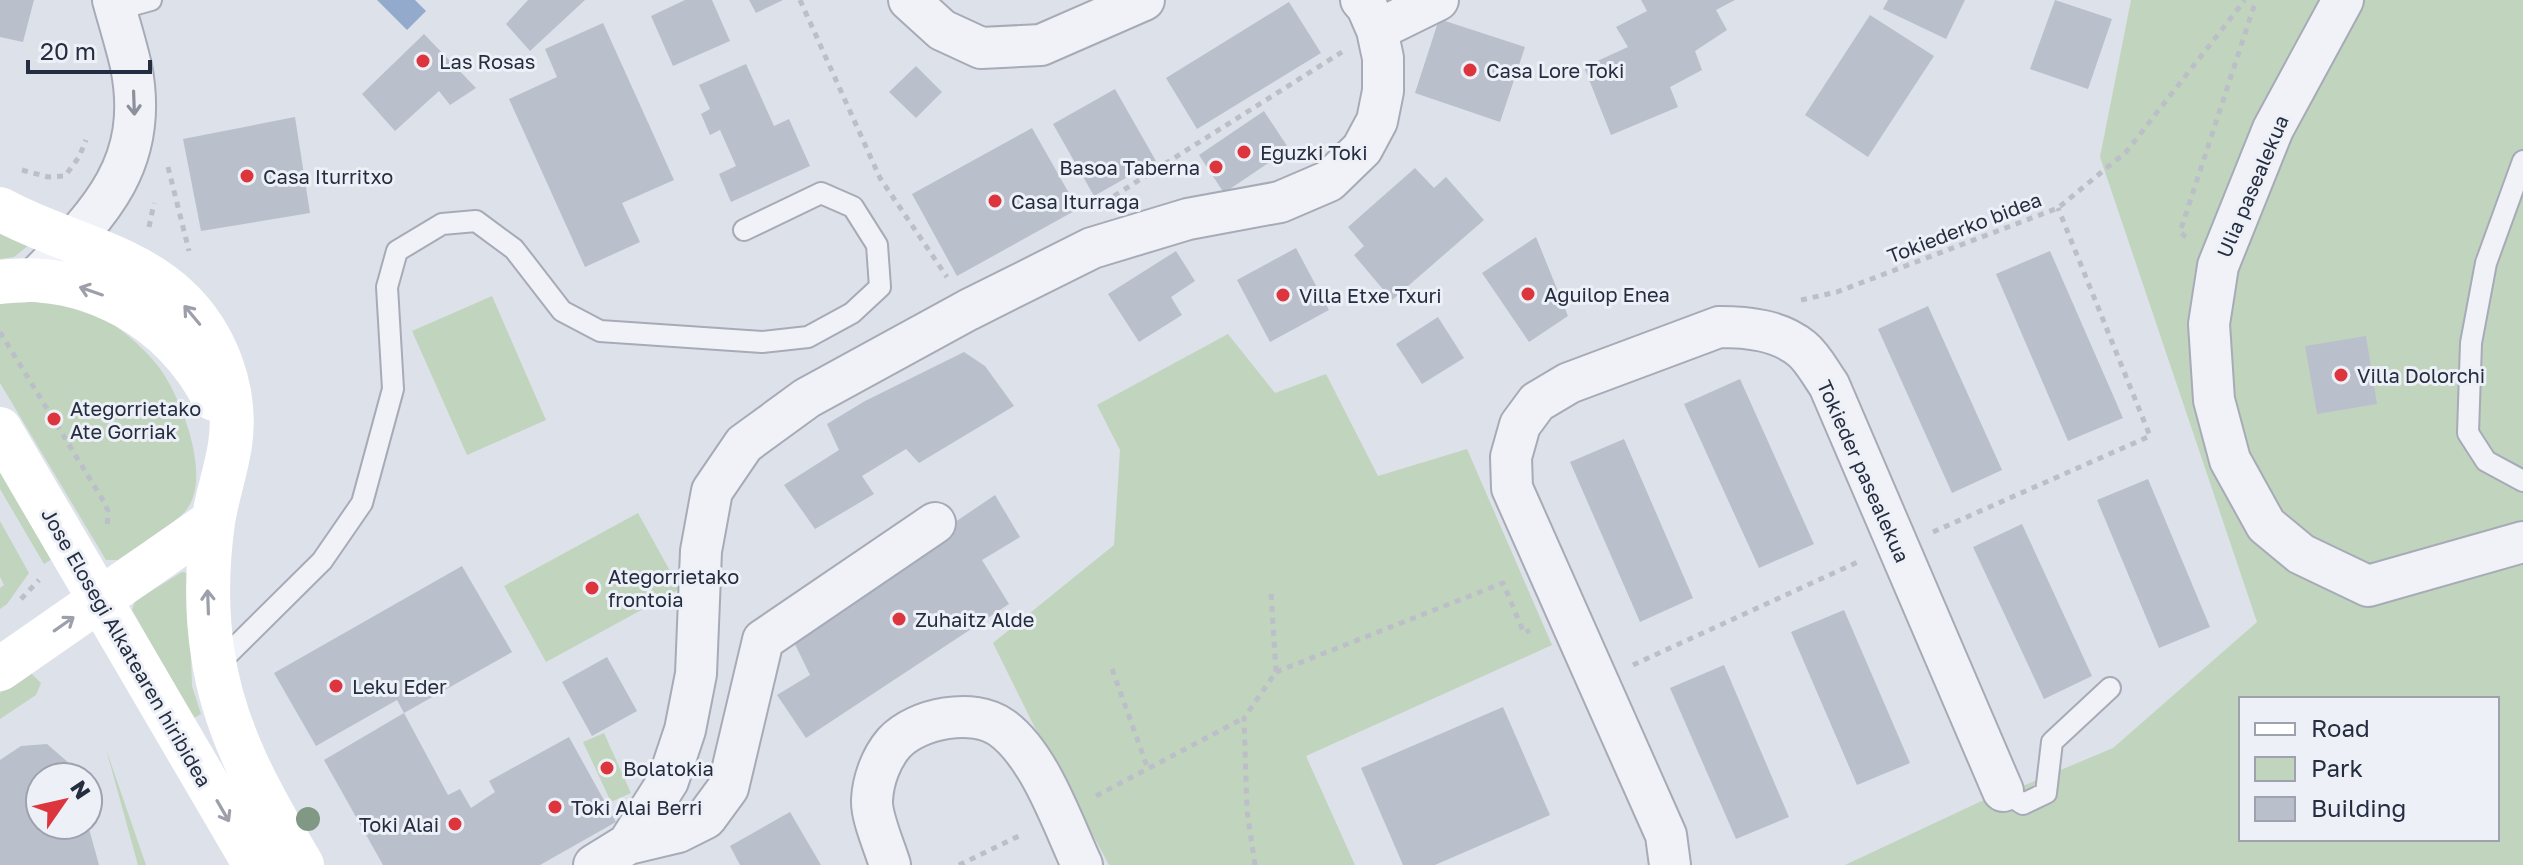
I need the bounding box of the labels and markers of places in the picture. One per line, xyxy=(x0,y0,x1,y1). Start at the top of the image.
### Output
place label: Las Rosas xyxy=(439,49,535,73)
marker: Las Rosas xyxy=(414,52,432,70)
place label: Casa Lore Toki xyxy=(1486,58,1624,82)
marker: Casa Lore Toki xyxy=(1461,61,1479,79)
place label: Eguzki Toki xyxy=(1260,140,1368,164)
marker: Eguzki Toki xyxy=(1235,143,1253,161)
place label: Basoa Taberna xyxy=(1059,155,1200,179)
marker: Basoa Taberna xyxy=(1207,158,1225,176)
place label: Casa Iturritxo xyxy=(263,164,393,188)
marker: Casa Iturritxo xyxy=(238,167,256,185)
place label: Casa Iturraga xyxy=(1011,189,1139,213)
marker: Casa Iturraga xyxy=(986,192,1004,210)
place label: Aguilop Enea xyxy=(1544,282,1670,306)
place label: Villa Etxe Txuri xyxy=(1299,283,1442,307)
marker: Aguilop Enea xyxy=(1519,285,1537,303)
marker: Villa Etxe Txuri xyxy=(1274,286,1292,304)
place label: Villa Dolorchi xyxy=(2357,363,2485,387)
marker: Villa Dolorchi xyxy=(2332,366,2350,384)
place label: Ategorrietako Ate Gorriak xyxy=(70,396,201,443)
marker: Ategorrietako Ate Gorriak xyxy=(45,410,63,428)
place label: Ategorrietako frontoia xyxy=(608,564,739,611)
marker: Ategorrietako frontoia xyxy=(583,579,601,597)
place label: Zuhaitz Alde xyxy=(915,607,1034,631)
marker: Zuhaitz Alde xyxy=(890,610,908,628)
place label: Leku Eder xyxy=(352,674,447,698)
marker: Leku Eder xyxy=(327,677,345,695)
place label: Bolatokia xyxy=(623,756,714,780)
marker: Bolatokia xyxy=(598,759,616,777)
place label: Toki Alai Berri xyxy=(571,795,702,819)
marker: Toki Alai Berri xyxy=(546,798,564,816)
place label: Toki Alai xyxy=(359,812,439,836)
marker: Toki Alai xyxy=(446,815,464,833)

